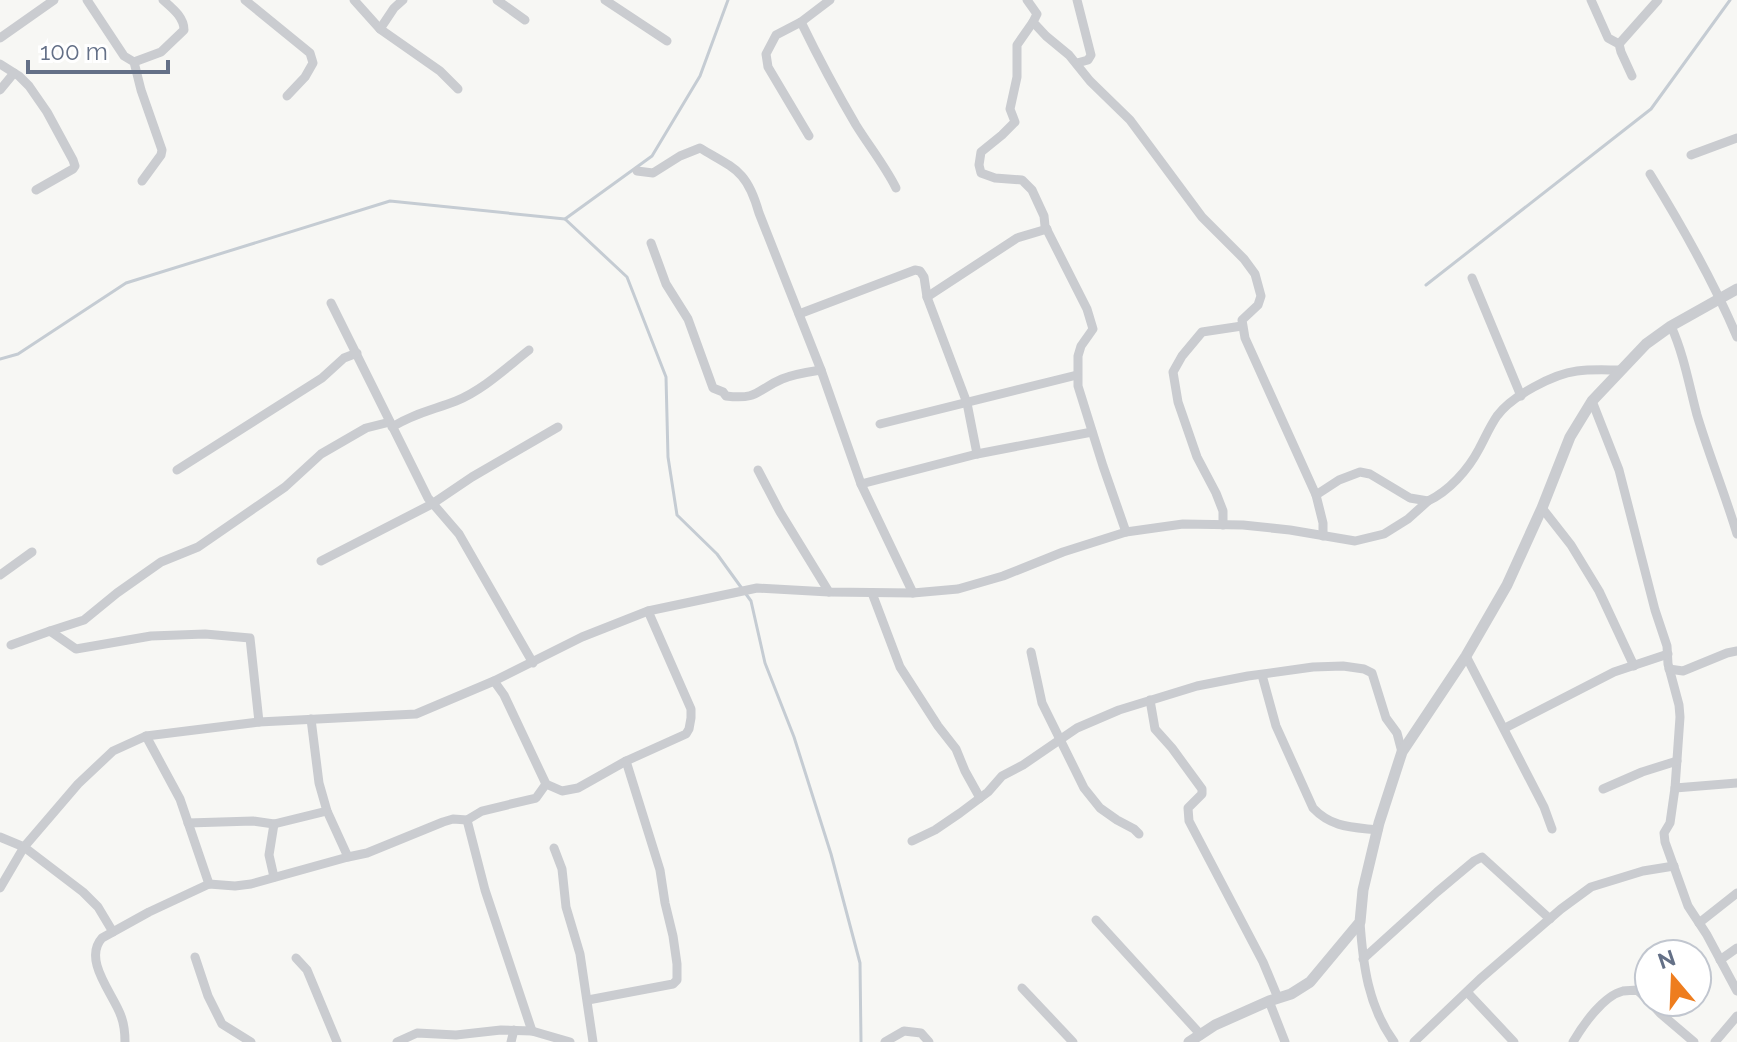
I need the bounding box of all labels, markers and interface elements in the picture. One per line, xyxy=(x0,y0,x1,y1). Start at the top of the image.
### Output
scale bar xyxy=(28,24,168,74)
text: 100 m xyxy=(40,37,108,66)
north arrow xyxy=(1633,938,1713,1018)
text: N xyxy=(1654,944,1679,974)

